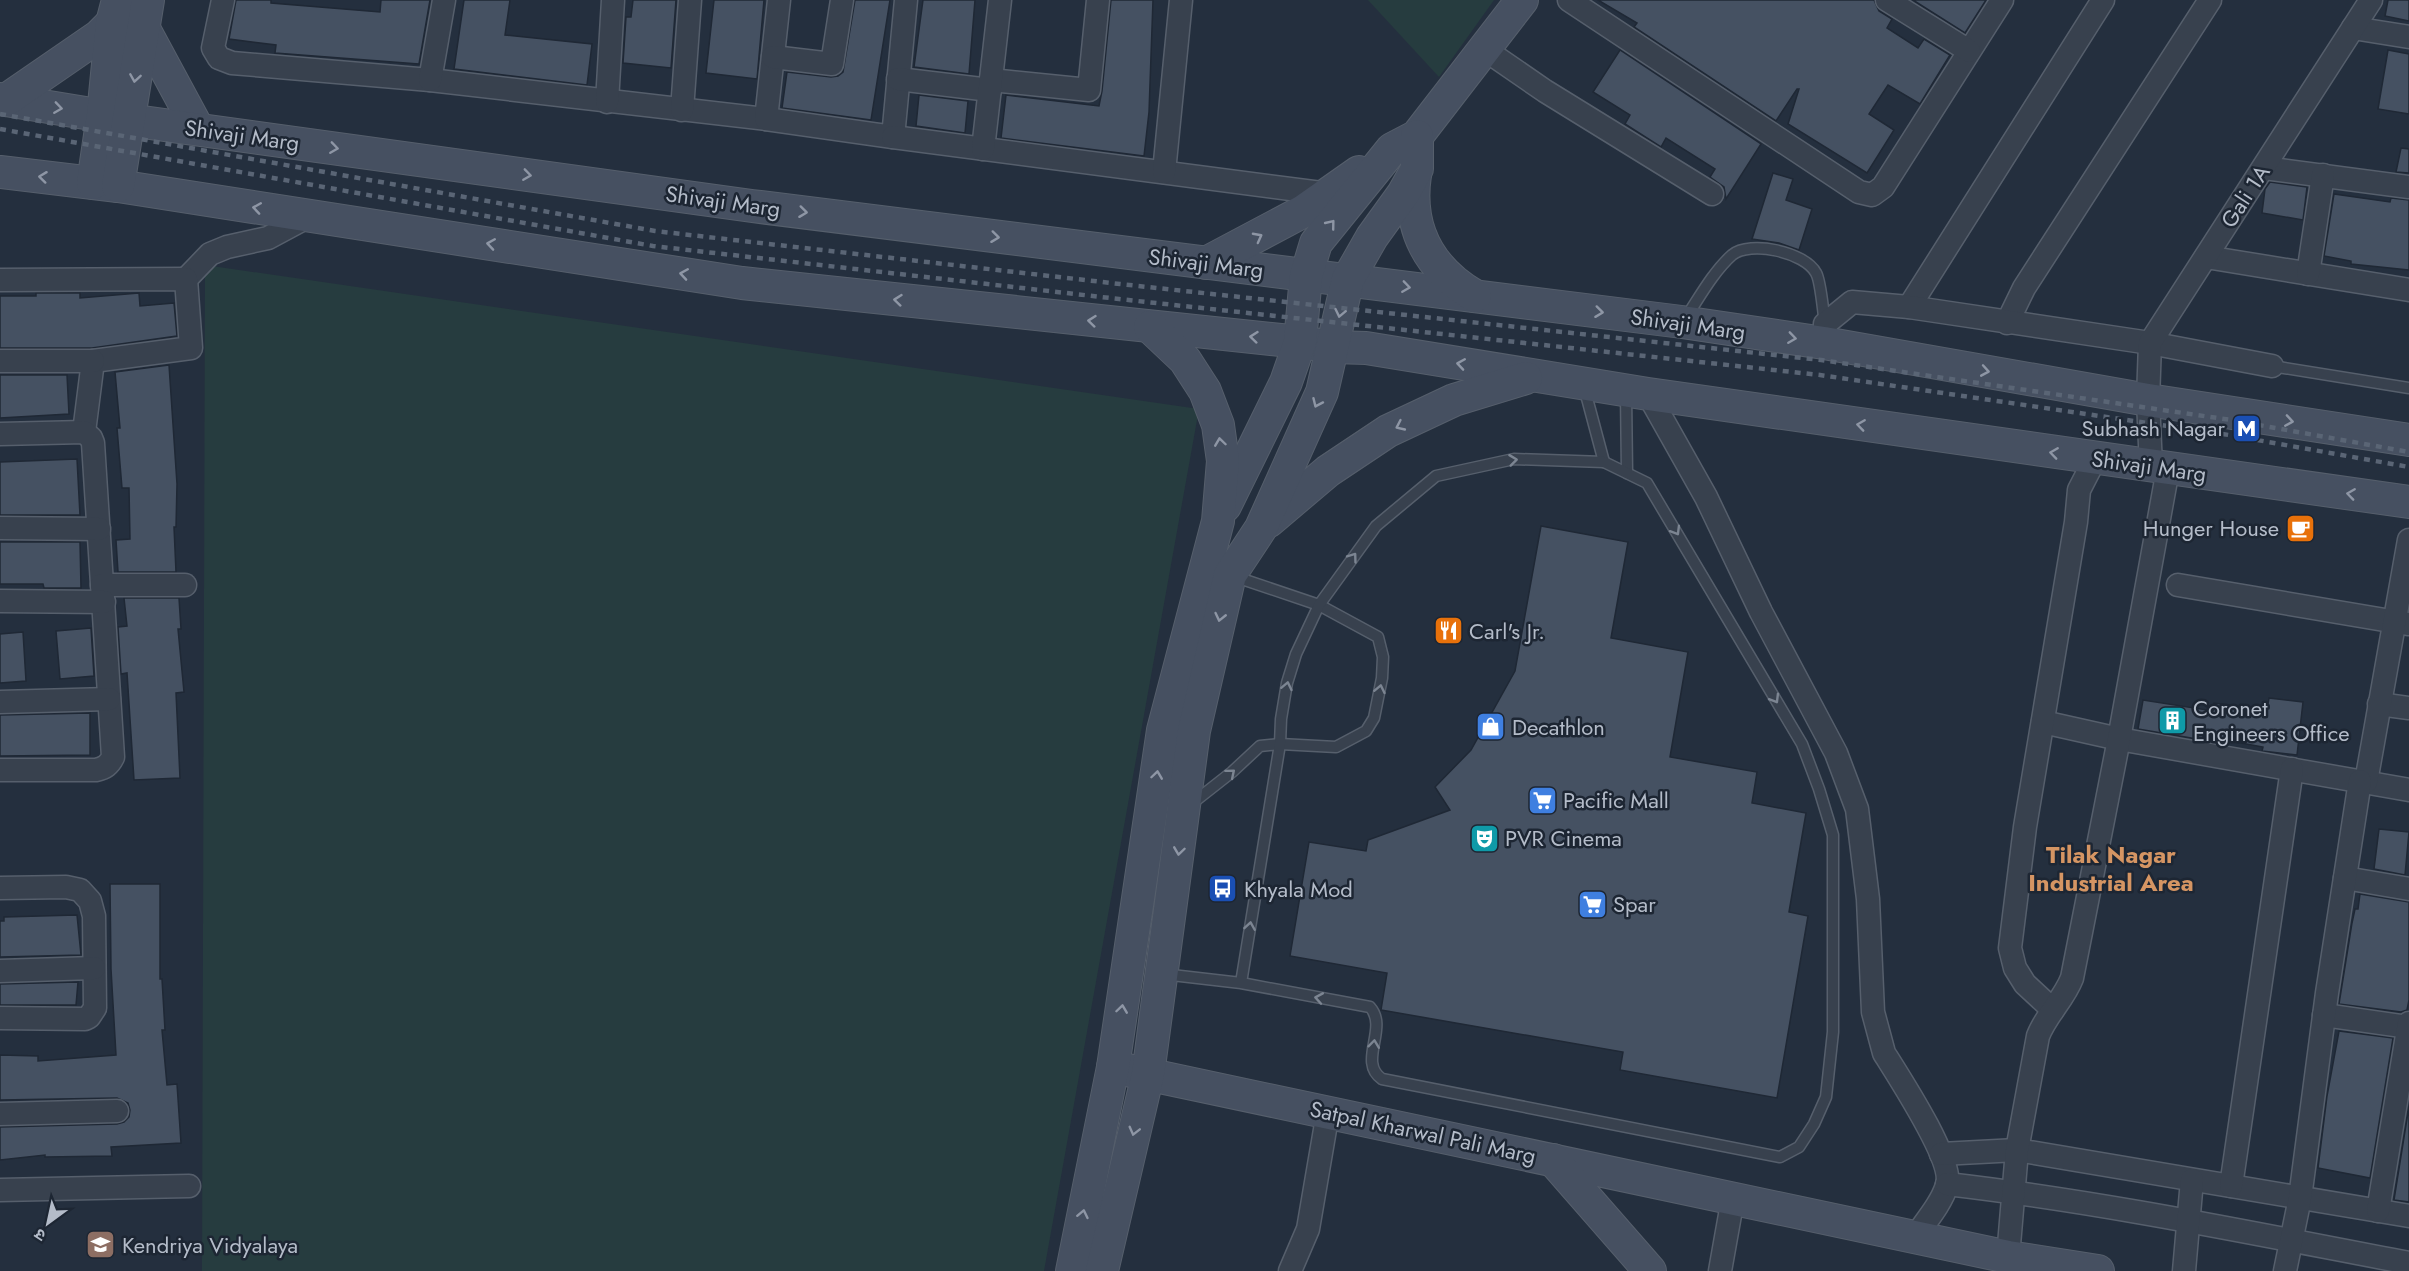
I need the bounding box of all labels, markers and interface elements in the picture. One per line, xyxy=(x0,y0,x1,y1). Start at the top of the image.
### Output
one-way arrow xyxy=(129,74,141,83)
one-way arrow xyxy=(52,101,62,114)
street label: Shivaji Marg xyxy=(183,111,301,159)
one-way arrow xyxy=(329,141,338,153)
street label: Gali 1A xyxy=(2213,158,2278,234)
one-way arrow xyxy=(522,168,532,180)
one-way arrow xyxy=(39,172,48,184)
street label: Shivaji Marg xyxy=(664,177,782,225)
one-way arrow xyxy=(252,202,262,214)
one-way arrow xyxy=(799,206,808,218)
one-way arrow xyxy=(1323,220,1334,231)
one-way arrow xyxy=(991,230,1000,242)
one-way arrow xyxy=(1251,233,1262,244)
one-way arrow xyxy=(487,238,497,251)
street label: Shivaji Marg xyxy=(1147,240,1265,286)
one-way arrow xyxy=(679,268,689,280)
one-way arrow xyxy=(1401,281,1410,293)
one-way arrow xyxy=(894,294,903,306)
street label: Shivaji Marg xyxy=(1629,300,1747,348)
one-way arrow xyxy=(1595,305,1604,318)
one-way arrow xyxy=(1335,308,1348,318)
one-way arrow xyxy=(1087,315,1097,327)
one-way arrow xyxy=(1250,331,1259,344)
one-way arrow xyxy=(1788,332,1797,344)
one-way arrow xyxy=(1456,358,1466,371)
one-way arrow xyxy=(1979,364,1989,377)
one-way arrow xyxy=(1312,397,1324,408)
place label: Subhash Nagar xyxy=(2081,412,2225,444)
metro station icon: Subhash Nagar xyxy=(2230,412,2262,444)
one-way arrow xyxy=(2284,415,2293,427)
one-way arrow xyxy=(1395,418,1406,430)
one-way arrow xyxy=(1856,420,1865,432)
one-way arrow xyxy=(1214,437,1226,446)
street label: Shivaji Marg xyxy=(2090,442,2208,490)
one-way arrow xyxy=(2049,448,2059,460)
one-way arrow xyxy=(1508,454,1517,467)
one-way arrow xyxy=(2346,489,2356,501)
place label: Hunger House xyxy=(2143,512,2279,544)
cafe icon: Hunger House xyxy=(2284,512,2316,544)
one-way arrow xyxy=(1668,525,1680,535)
one-way arrow xyxy=(1346,553,1357,564)
one-way arrow xyxy=(1215,612,1228,622)
restaurant icon: Carl's Jr. xyxy=(1432,615,1464,647)
place label: Carl's Jr. xyxy=(1469,615,1545,647)
one-way arrow xyxy=(1280,681,1293,691)
one-way arrow xyxy=(1373,684,1386,694)
place label: Coronet Engineers Office xyxy=(2193,692,2350,749)
one-way arrow xyxy=(1767,693,1779,703)
building icon: Coronet Engineers Office xyxy=(2156,705,2188,737)
shop icon: Decathlon xyxy=(1475,711,1507,743)
place label: Decathlon xyxy=(1512,711,1605,743)
one-way arrow xyxy=(1224,769,1235,780)
one-way arrow xyxy=(1150,770,1162,780)
supermarket icon: Pacific Mall xyxy=(1526,784,1558,816)
place label: Pacific Mall xyxy=(1563,784,1669,816)
theatre icon: PVR Cinema xyxy=(1468,822,1500,854)
place label: PVR Cinema xyxy=(1505,822,1622,854)
district label: Tilak Nagar Industrial Area xyxy=(2028,837,2194,900)
one-way arrow xyxy=(1174,846,1186,855)
bus stop icon: Khyala Mod xyxy=(1207,873,1239,905)
place label: Khyala Mod xyxy=(1244,873,1353,905)
supermarket icon: Spar xyxy=(1576,888,1608,920)
place label: Spar xyxy=(1613,888,1656,920)
one-way arrow xyxy=(1243,921,1256,931)
one-way arrow xyxy=(1315,992,1325,1005)
one-way arrow xyxy=(1115,1005,1127,1014)
one-way arrow xyxy=(1367,1039,1380,1048)
street label: Satpal Kharwal Pali Marg xyxy=(1307,1092,1539,1172)
one-way arrow xyxy=(1129,1125,1142,1135)
north arrow xyxy=(18,1193,78,1253)
one-way arrow xyxy=(1076,1209,1089,1219)
text: उ xyxy=(29,1223,50,1247)
school or university icon: Kendriya Vidyalaya xyxy=(85,1229,117,1261)
place label: Kendriya Vidyalaya xyxy=(122,1229,298,1261)

